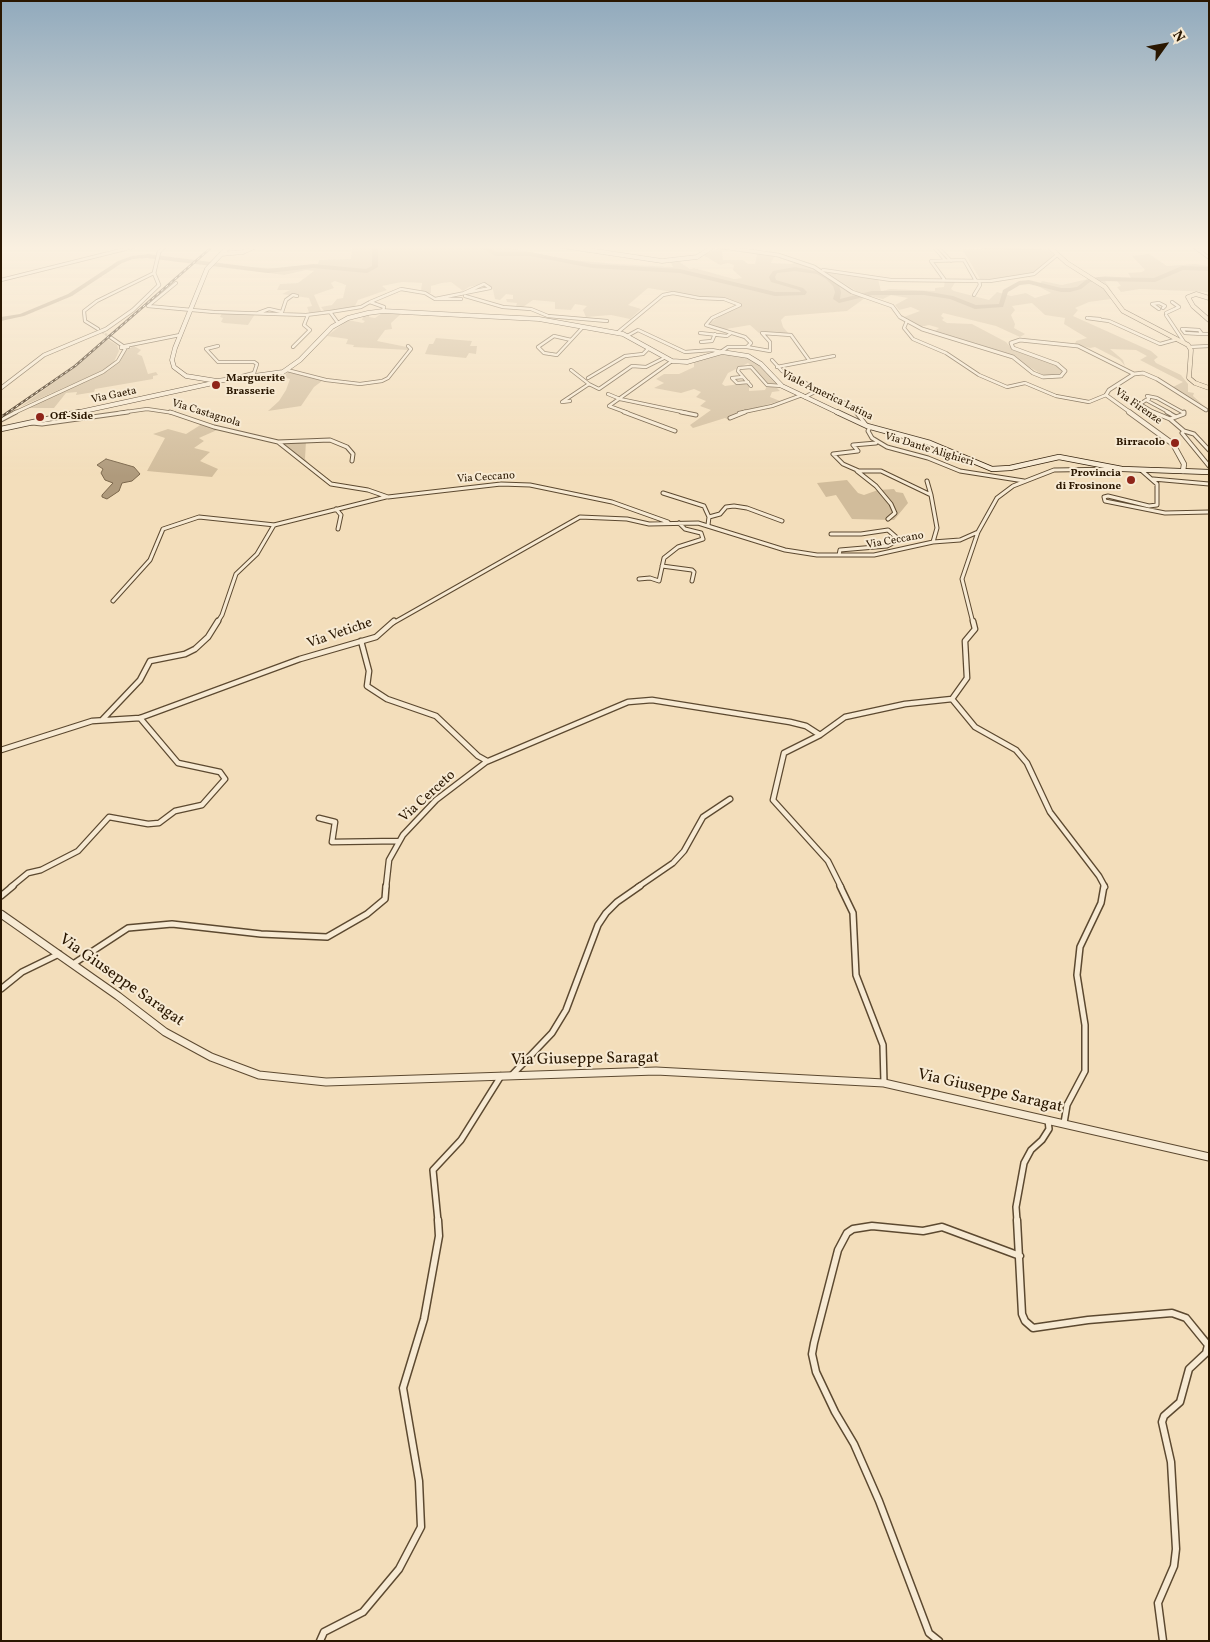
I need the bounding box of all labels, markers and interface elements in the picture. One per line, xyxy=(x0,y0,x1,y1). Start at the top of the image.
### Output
north arrow xyxy=(1140,20,1190,70)
text: N xyxy=(1167,27,1189,46)
street label: Viale America Latina xyxy=(779,368,875,424)
place label: Marguerite Brasserie xyxy=(226,372,285,398)
marker: Marguerite Brasserie xyxy=(210,379,222,391)
street label: Via Gaeta xyxy=(90,385,138,407)
street label: Via Firenze xyxy=(1112,386,1164,428)
street label: Via Castagnola xyxy=(170,397,242,431)
place label: Off-Side xyxy=(50,410,93,424)
marker: Off-Side xyxy=(34,411,46,423)
street label: Via Dante Alighieri xyxy=(883,430,975,470)
place label: Birracolo xyxy=(1116,436,1165,450)
marker: Birracolo xyxy=(1169,437,1181,449)
place label: Provincia di Frosinone xyxy=(1056,467,1121,493)
street label: Via Ceccano xyxy=(457,469,515,487)
marker: Provincia di Frosinone xyxy=(1125,474,1137,486)
street label: Via Ceccano xyxy=(865,529,925,553)
street label: Via Vetiche xyxy=(305,615,375,653)
street label: Via Cerceto xyxy=(396,767,460,827)
street label: Via Giuseppe Saragat xyxy=(55,931,187,1031)
street label: Via Giuseppe Saragat xyxy=(511,1049,659,1071)
street label: Via Giuseppe Saragat xyxy=(916,1066,1064,1118)

